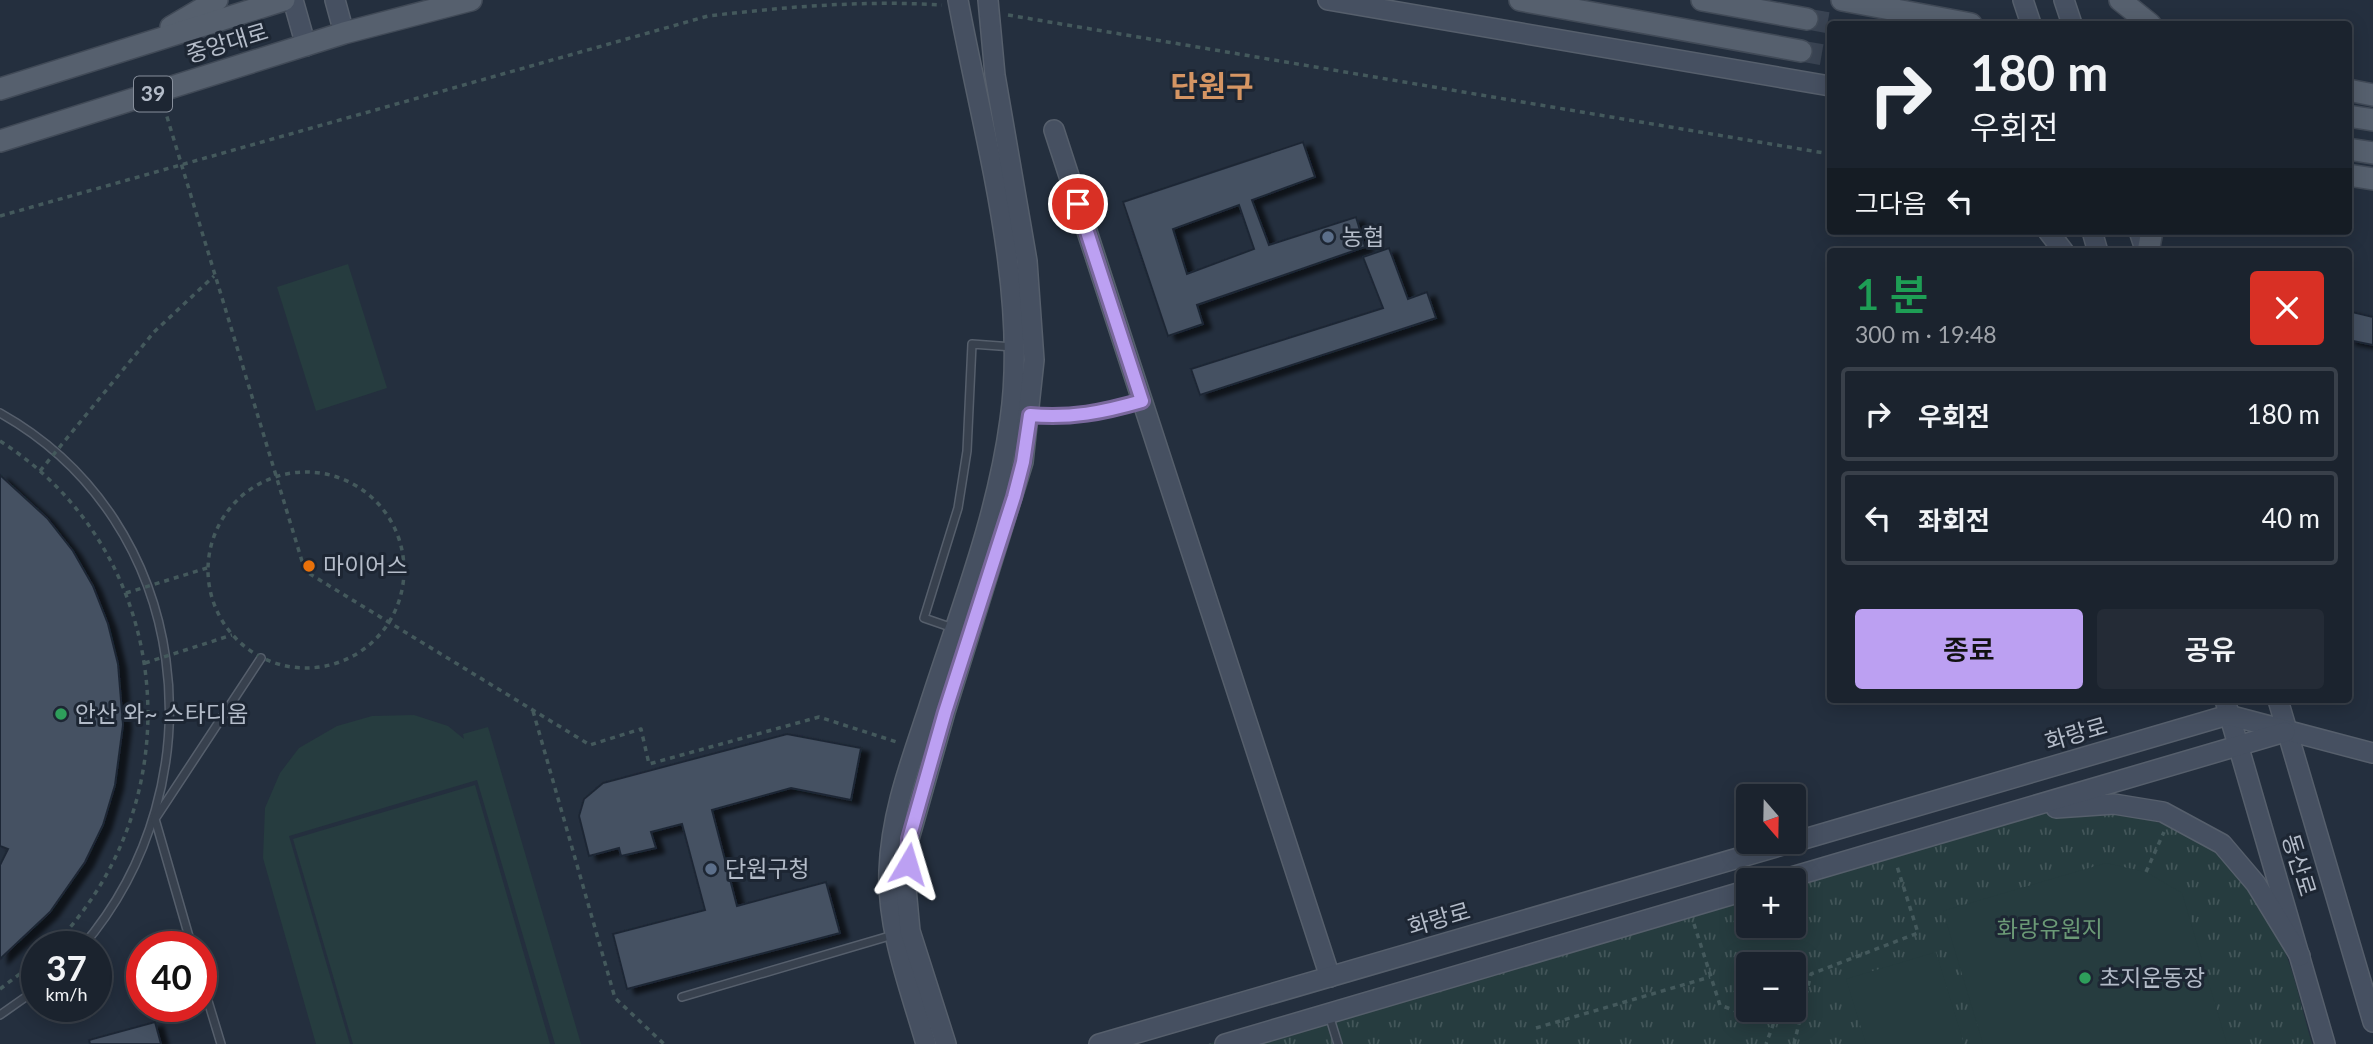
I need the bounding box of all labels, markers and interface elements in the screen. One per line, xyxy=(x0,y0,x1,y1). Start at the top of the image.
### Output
street label: 중앙대로 xyxy=(182,16,271,68)
text: 180 m xyxy=(1970,43,2108,101)
icon: right xyxy=(1855,49,1946,140)
district label: 단원구 xyxy=(1171,67,1253,103)
road number: 39 xyxy=(134,76,172,112)
text: 우회전 xyxy=(1970,107,2058,146)
pin xyxy=(1048,174,1108,234)
icon: left xyxy=(1941,182,1979,220)
icon: arrive xyxy=(1059,185,1097,223)
text: 그다음 xyxy=(1855,187,1927,219)
place label: 농협 xyxy=(1342,222,1384,250)
marker: 농협 xyxy=(1320,229,1336,245)
text: 1 분 xyxy=(1855,269,1928,319)
button: close xyxy=(2250,271,2324,345)
text: 300 m · 19:48 xyxy=(1855,320,1997,348)
icon: right xyxy=(1859,395,1897,433)
text: 180 m xyxy=(2247,398,2320,430)
text: 우회전 xyxy=(1918,400,1990,432)
icon: left xyxy=(1859,499,1897,537)
text: 40 m xyxy=(2262,502,2320,534)
text: 좌회전 xyxy=(1918,504,1990,536)
place label: 마이어스 xyxy=(323,551,408,579)
marker: 마이어스 xyxy=(301,558,317,574)
button: 종료 xyxy=(1855,609,2083,689)
button: 공유 xyxy=(2097,609,2324,689)
place label: 안산 와~ 스타디움 xyxy=(75,699,248,727)
marker: 안산 와~ 스타디움 xyxy=(53,706,69,722)
street label: 화랑로 xyxy=(2041,711,2110,755)
north arrow xyxy=(1736,784,1806,854)
map controls xyxy=(1736,784,1806,1022)
position arrow xyxy=(871,827,945,901)
street label: 동산로 xyxy=(2277,830,2323,899)
place label: 단원구청 xyxy=(725,854,810,882)
marker: 단원구청 xyxy=(703,861,719,877)
button: + xyxy=(1736,868,1806,938)
street label: 화랑로 xyxy=(1404,896,1473,940)
park label: 화랑유원지 xyxy=(1997,914,2103,942)
speed limit sign: 40 xyxy=(126,931,217,1022)
text: 37 xyxy=(46,946,87,988)
button: − xyxy=(1736,952,1806,1022)
place label: 초지운동장 xyxy=(2099,963,2205,991)
marker: 초지운동장 xyxy=(2077,970,2093,986)
text: km/h xyxy=(45,983,88,1005)

